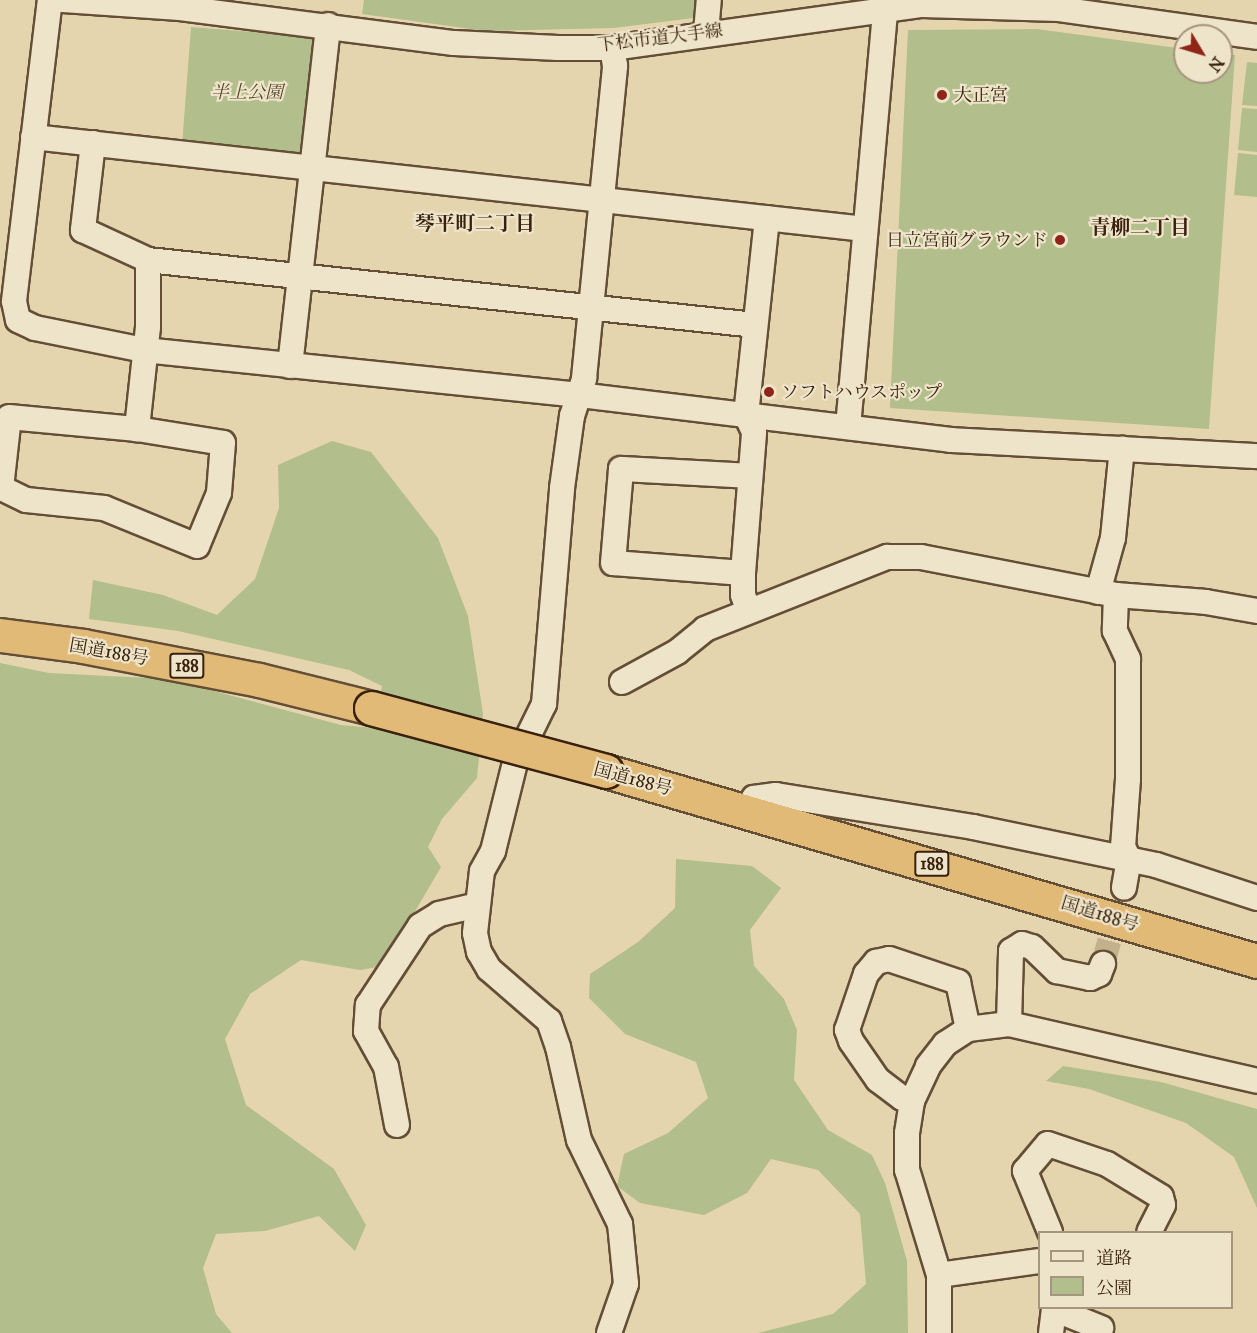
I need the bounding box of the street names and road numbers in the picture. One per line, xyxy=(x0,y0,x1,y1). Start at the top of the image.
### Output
street label: 下松市道大手線 xyxy=(596,20,724,56)
street label: 国道188号 xyxy=(68,634,150,670)
road number: 188 xyxy=(169,653,205,679)
street label: 国道188号 xyxy=(591,758,675,800)
road number: 188 xyxy=(914,851,950,877)
street label: 国道188号 xyxy=(1058,892,1142,936)

